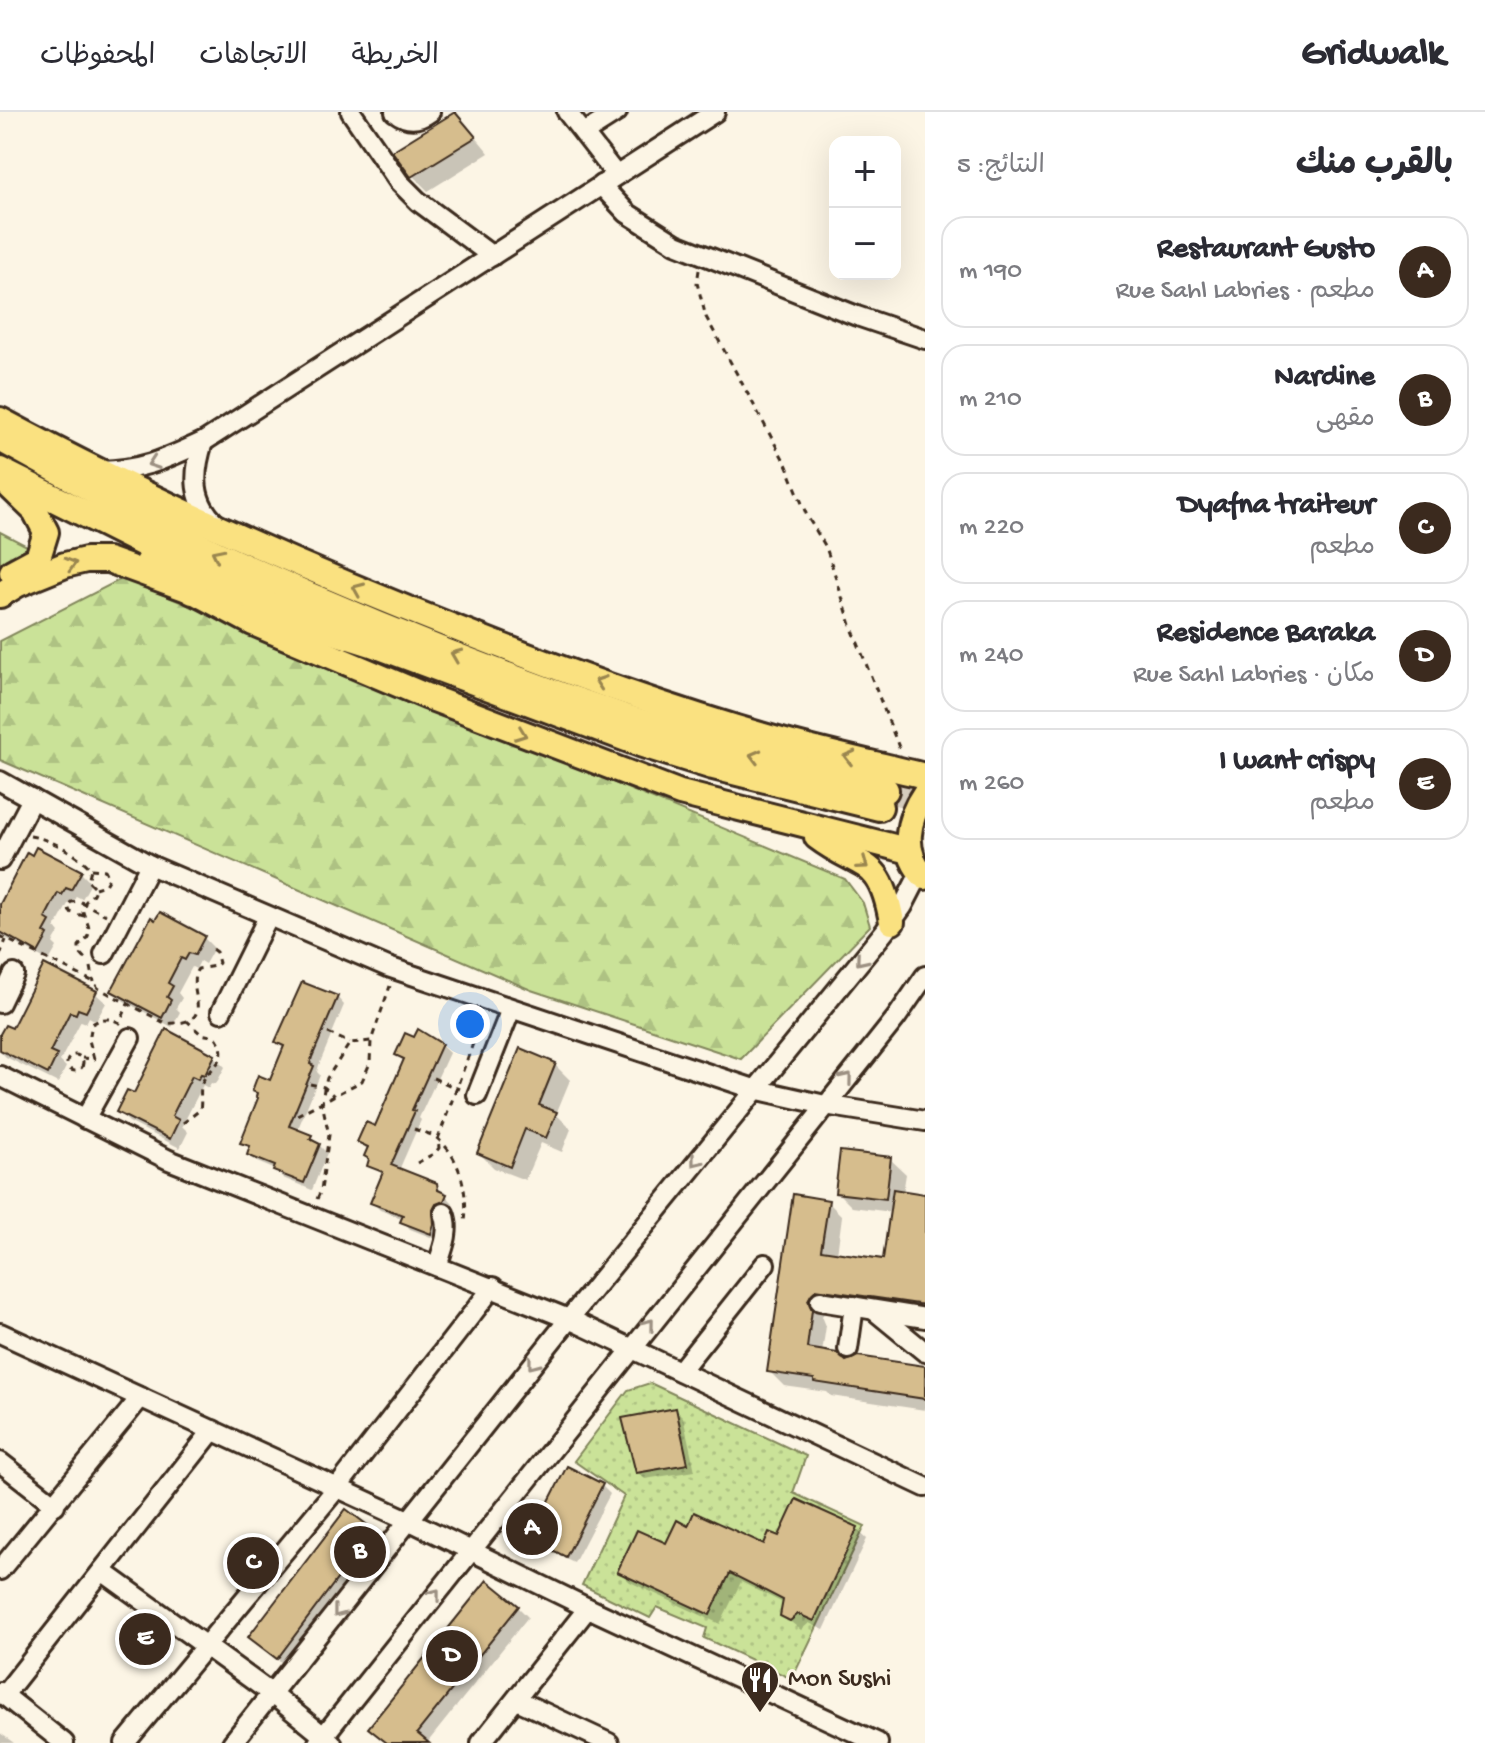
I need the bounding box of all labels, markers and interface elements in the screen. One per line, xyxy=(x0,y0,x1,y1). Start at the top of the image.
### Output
text: Gridwalk xyxy=(1301,33,1445,77)
text: المحفوظات xyxy=(40,41,155,74)
text: الاتجاهات xyxy=(199,41,307,74)
text: الخريطة xyxy=(351,41,439,74)
map controls xyxy=(829,136,901,280)
button: + xyxy=(829,136,901,208)
text: بالقرب منك xyxy=(1296,147,1453,187)
text: النتائج: 5 xyxy=(957,152,1045,183)
button: − xyxy=(829,208,901,280)
text: Restaurant Gusto xyxy=(1157,233,1375,268)
text: 190 m xyxy=(959,257,1022,288)
text: A xyxy=(1417,257,1433,288)
text: مطعم · Rue Sahl Labries xyxy=(1115,277,1375,308)
text: Nardine xyxy=(1274,361,1375,396)
text: 210 m xyxy=(959,385,1022,416)
text: B xyxy=(1418,385,1432,416)
text: مقهى xyxy=(1316,405,1375,436)
one-way arrow xyxy=(147,453,161,469)
text: Dyafna traiteur xyxy=(1178,489,1375,524)
text: 220 m xyxy=(959,513,1024,544)
text: C xyxy=(1418,513,1432,544)
text: مطعم xyxy=(1309,533,1375,564)
one-way arrow xyxy=(210,548,225,564)
one-way arrow xyxy=(64,557,78,573)
one-way arrow xyxy=(352,583,366,599)
text: Residence Baraka xyxy=(1157,617,1375,652)
text: 240 m xyxy=(959,641,1023,672)
text: D xyxy=(1417,641,1433,672)
one-way arrow xyxy=(450,648,464,665)
text: مكان · Rue Sahl Labries xyxy=(1133,661,1375,692)
one-way arrow xyxy=(594,676,608,692)
one-way arrow xyxy=(513,724,527,741)
text: I want crispy xyxy=(1219,745,1375,780)
one-way arrow xyxy=(749,749,763,766)
one-way arrow xyxy=(843,750,857,767)
text: 260 m xyxy=(959,769,1024,800)
text: E xyxy=(1417,769,1433,800)
text: مطعم xyxy=(1309,789,1375,820)
one-way arrow xyxy=(854,854,869,869)
one-way arrow xyxy=(856,951,871,965)
your location xyxy=(450,1004,490,1044)
one-way arrow xyxy=(837,1072,852,1087)
one-way arrow xyxy=(692,1152,706,1167)
one-way arrow xyxy=(640,1318,654,1333)
one-way arrow xyxy=(529,1355,543,1370)
pin: A xyxy=(506,1499,558,1559)
pin: B xyxy=(334,1522,386,1582)
pin: C xyxy=(227,1533,279,1593)
one-way arrow xyxy=(426,1588,440,1603)
one-way arrow xyxy=(333,1603,347,1618)
pin: E xyxy=(119,1609,171,1669)
pin: D xyxy=(426,1626,478,1686)
restaurant icon: Mon Sushi xyxy=(739,1659,781,1714)
place label: Mon Sushi xyxy=(788,1665,891,1696)

